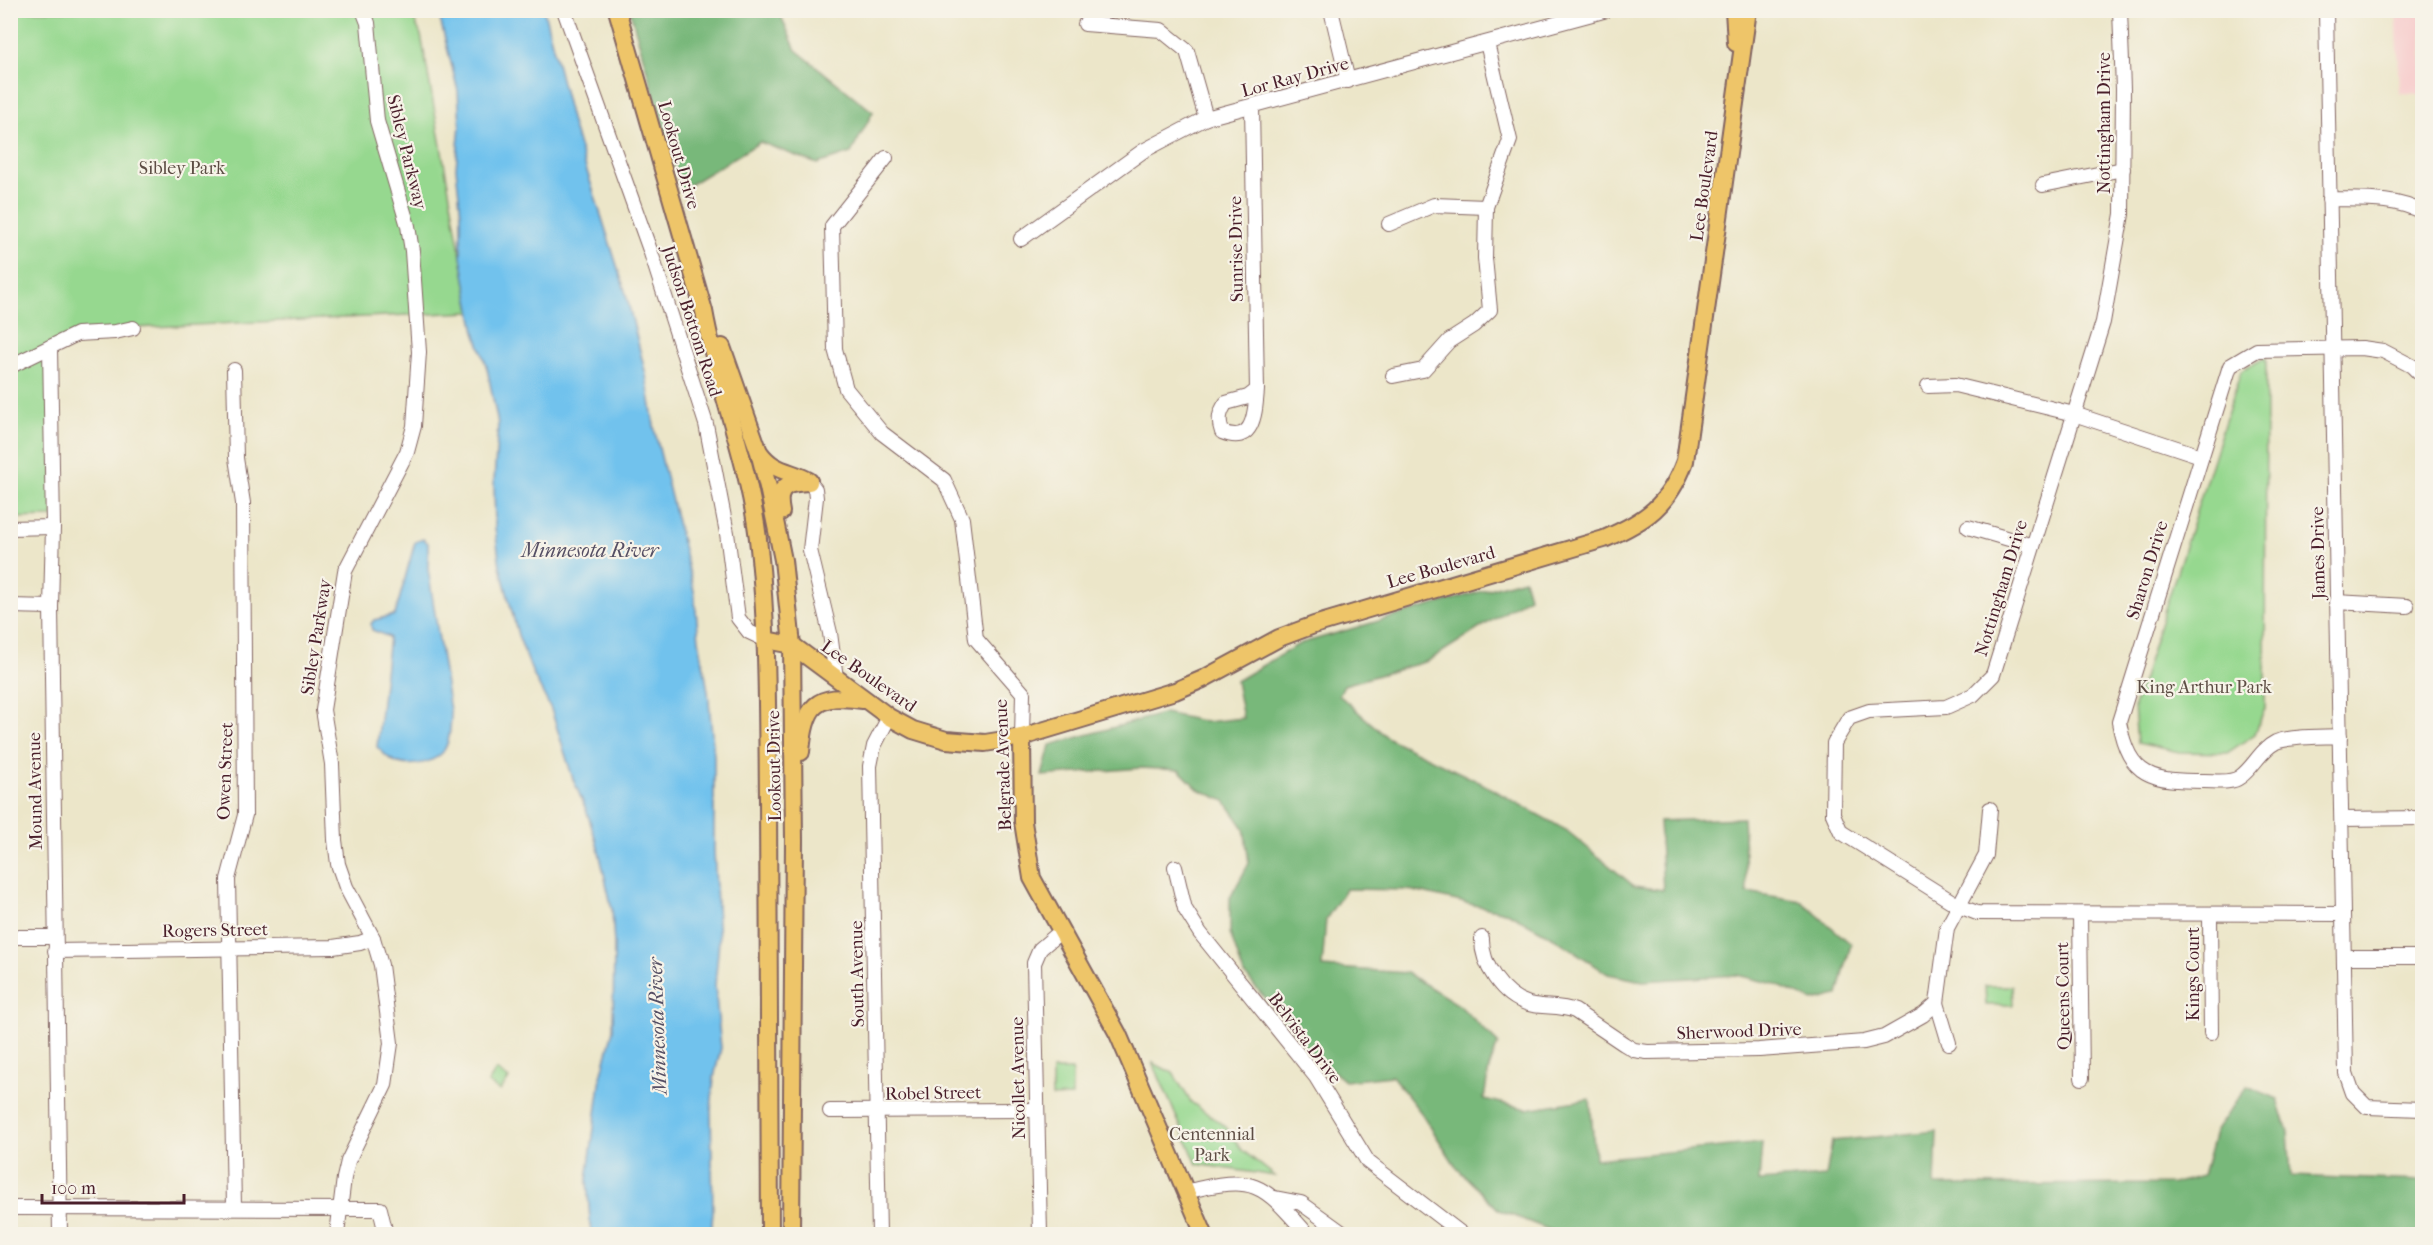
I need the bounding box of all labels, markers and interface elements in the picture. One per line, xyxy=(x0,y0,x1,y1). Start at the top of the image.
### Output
street label: Nottingham Drive xyxy=(2094,52,2115,194)
street label: Lor Ray Drive xyxy=(1239,53,1351,102)
street label: Sibley Parkway xyxy=(382,93,431,213)
street label: Lookout Drive xyxy=(653,99,704,212)
street label: Lee Boulevard xyxy=(1686,129,1723,243)
park label: Sibley Park xyxy=(139,158,226,179)
street label: Sunrise Drive xyxy=(1225,196,1248,302)
street label: Judson Bottom Road xyxy=(657,241,726,400)
street label: James Drive xyxy=(2307,506,2330,602)
street label: Nottingham Drive xyxy=(1971,517,2032,659)
street label: Sharon Drive xyxy=(2122,518,2173,622)
water label: Minnesota River xyxy=(520,539,660,562)
street label: Lee Boulevard xyxy=(1385,542,1498,593)
street label: Sibley Parkway xyxy=(297,576,336,697)
street label: Lee Boulevard xyxy=(817,636,921,717)
park label: King Arthur Park xyxy=(2136,677,2272,698)
street label: Belgrade Avenue xyxy=(991,699,1016,831)
street label: Lookout Drive xyxy=(763,710,786,822)
street label: Owen Street xyxy=(213,721,238,820)
street label: Mound Avenue xyxy=(24,732,47,850)
street label: Rogers Street xyxy=(162,919,269,942)
street label: South Avenue xyxy=(846,920,869,1028)
street label: Kings Court xyxy=(2183,926,2204,1021)
street label: Queens Court xyxy=(2052,941,2075,1050)
water label: Minnesota River xyxy=(644,955,671,1097)
street label: Belvista Drive xyxy=(1263,989,1346,1088)
street label: Nicollet Avenue xyxy=(1007,1016,1030,1140)
street label: Sherwood Drive xyxy=(1676,1019,1802,1044)
street label: Robel Street xyxy=(885,1082,982,1105)
park label: Centennial Park xyxy=(1169,1124,1255,1166)
scale bar xyxy=(42,1167,184,1205)
text: 100 m xyxy=(51,1178,96,1199)

